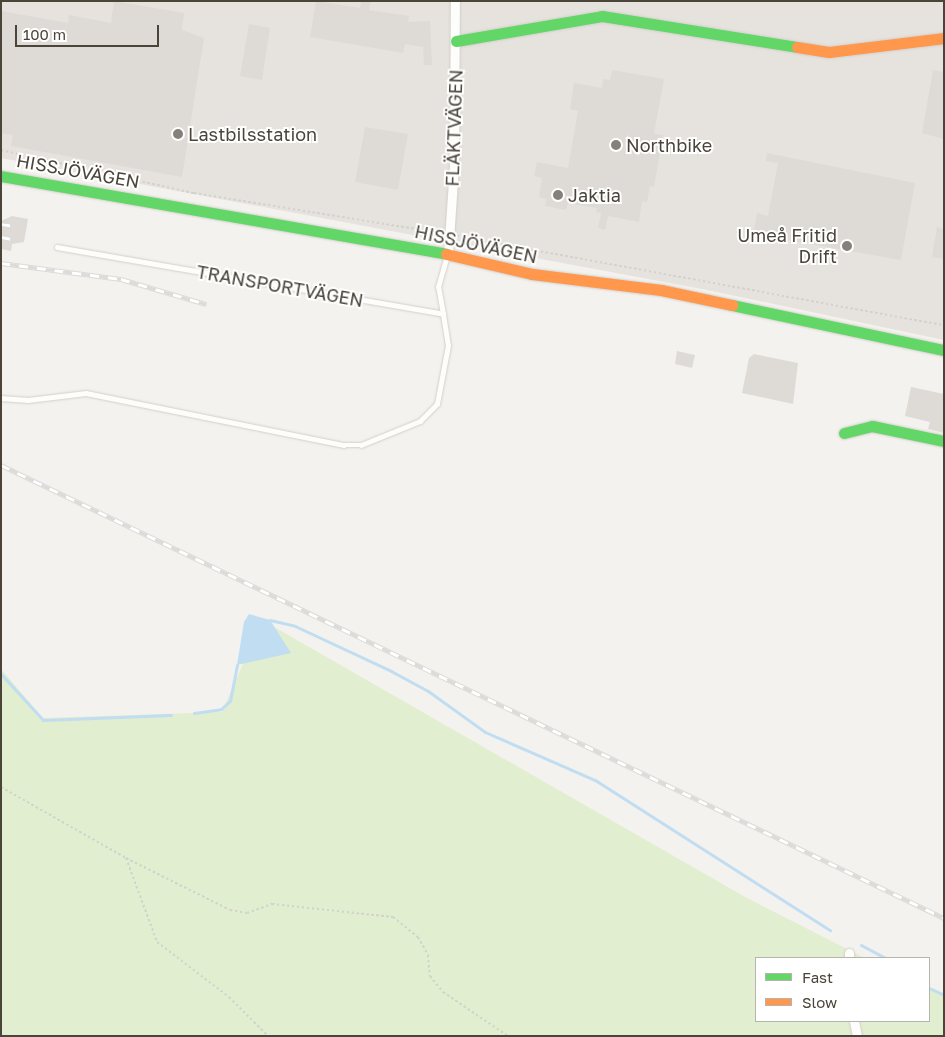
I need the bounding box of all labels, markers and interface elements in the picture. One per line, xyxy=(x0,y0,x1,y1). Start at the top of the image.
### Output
scale bar xyxy=(18,15,161,47)
text: 100 m xyxy=(23,25,66,43)
street label: FLÄKTVÄGEN xyxy=(441,69,467,187)
place label: Lastbilsstation xyxy=(188,123,317,145)
marker: Lastbilsstation xyxy=(172,128,184,140)
place label: Northbike xyxy=(626,134,712,156)
marker: Northbike xyxy=(610,139,622,151)
street label: HISSJÖVÄGEN xyxy=(15,150,141,192)
place label: Jaktia xyxy=(568,184,621,206)
marker: Jaktia xyxy=(552,189,564,201)
street label: HISSJÖVÄGEN xyxy=(413,220,539,268)
place label: Umeå Fritid Drift xyxy=(737,225,837,268)
marker: Umeå Fritid Drift xyxy=(841,240,853,252)
street label: TRANSPORTVÄGEN xyxy=(195,261,365,311)
legend xyxy=(755,957,930,1022)
text: Fast xyxy=(802,968,833,986)
text: Slow xyxy=(802,993,837,1011)

